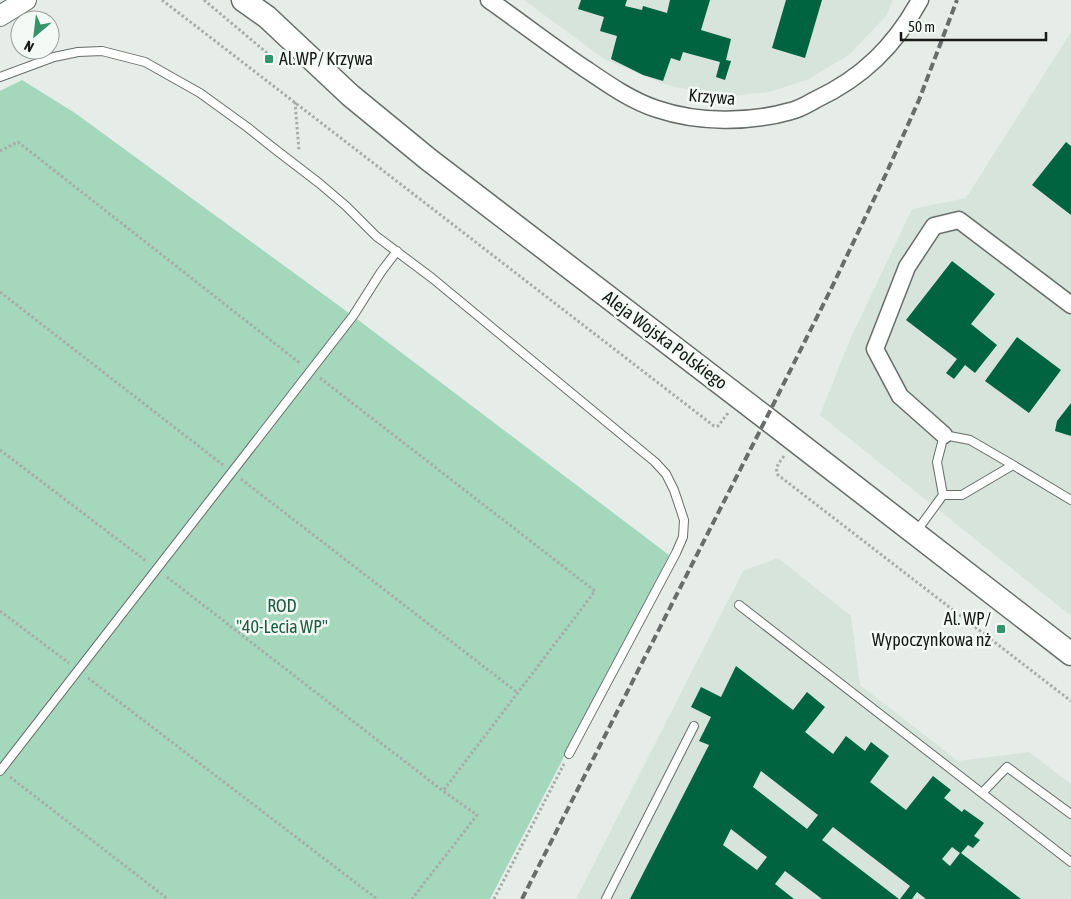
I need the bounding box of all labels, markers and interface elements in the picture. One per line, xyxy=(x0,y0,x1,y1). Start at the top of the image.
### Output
north arrow xyxy=(10,10,60,60)
scale bar xyxy=(901,10,1046,42)
text: 50 m xyxy=(908,18,935,35)
text: N xyxy=(21,37,36,55)
place label: Al.WP/ Krzywa xyxy=(279,48,373,69)
marker: Al.WP/ Krzywa xyxy=(263,53,275,65)
street label: Krzywa xyxy=(688,84,736,109)
street label: Aleja Wojska Polskiego xyxy=(599,286,732,393)
park label: ROD "40-Lecia WP" xyxy=(236,595,328,637)
place label: Al. WP/ Wypoczynkowa nż xyxy=(872,608,992,650)
marker: Al. WP/ Wypoczynkowa nż xyxy=(995,623,1007,635)

